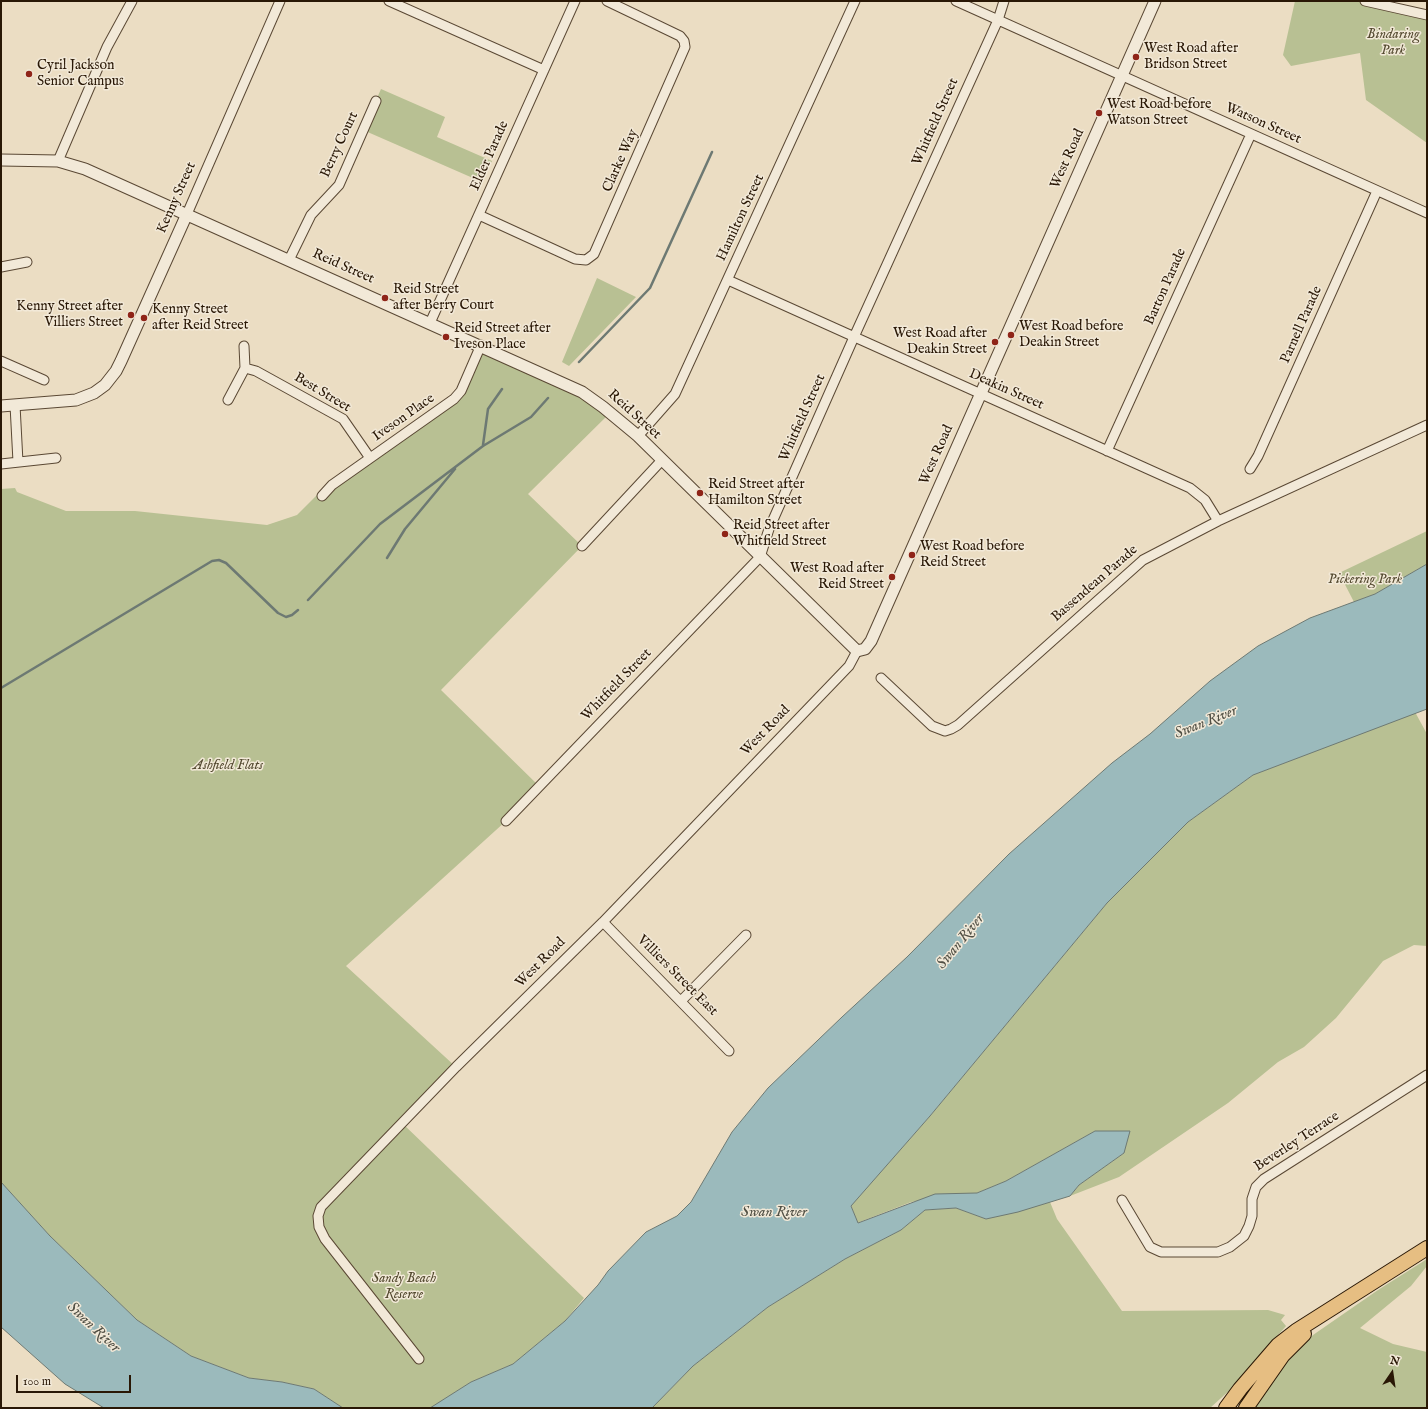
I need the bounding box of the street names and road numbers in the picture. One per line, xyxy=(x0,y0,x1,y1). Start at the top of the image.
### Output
street label: Whitfield Street xyxy=(909,76,963,168)
street label: Watson Street xyxy=(1223,100,1303,148)
street label: Berry Court xyxy=(317,109,363,181)
street label: Elder Parade xyxy=(467,118,513,194)
street label: Clarke Way xyxy=(600,127,642,195)
street label: West Road xyxy=(1047,127,1089,191)
street label: Kenny Street xyxy=(154,160,200,236)
street label: Hamilton Street xyxy=(714,172,768,264)
street label: Reid Street xyxy=(309,246,377,288)
street label: Barton Parade xyxy=(1142,246,1190,328)
street label: Parnell Parade xyxy=(1277,284,1327,366)
street label: Deakin Street xyxy=(966,366,1046,414)
street label: Best Street xyxy=(291,370,353,416)
street label: Whitfield Street xyxy=(776,372,830,464)
street label: Reid Street xyxy=(604,387,664,443)
street label: Iveson Place xyxy=(370,391,438,445)
street label: West Road xyxy=(916,423,958,487)
street label: Bassendean Parade xyxy=(1048,542,1142,626)
street label: Whitfield Street xyxy=(578,646,656,724)
street label: West Road xyxy=(738,702,794,760)
street label: Villiers Street East xyxy=(633,932,721,1020)
street label: West Road xyxy=(513,935,569,991)
street label: Beverley Terrace xyxy=(1251,1108,1343,1176)

